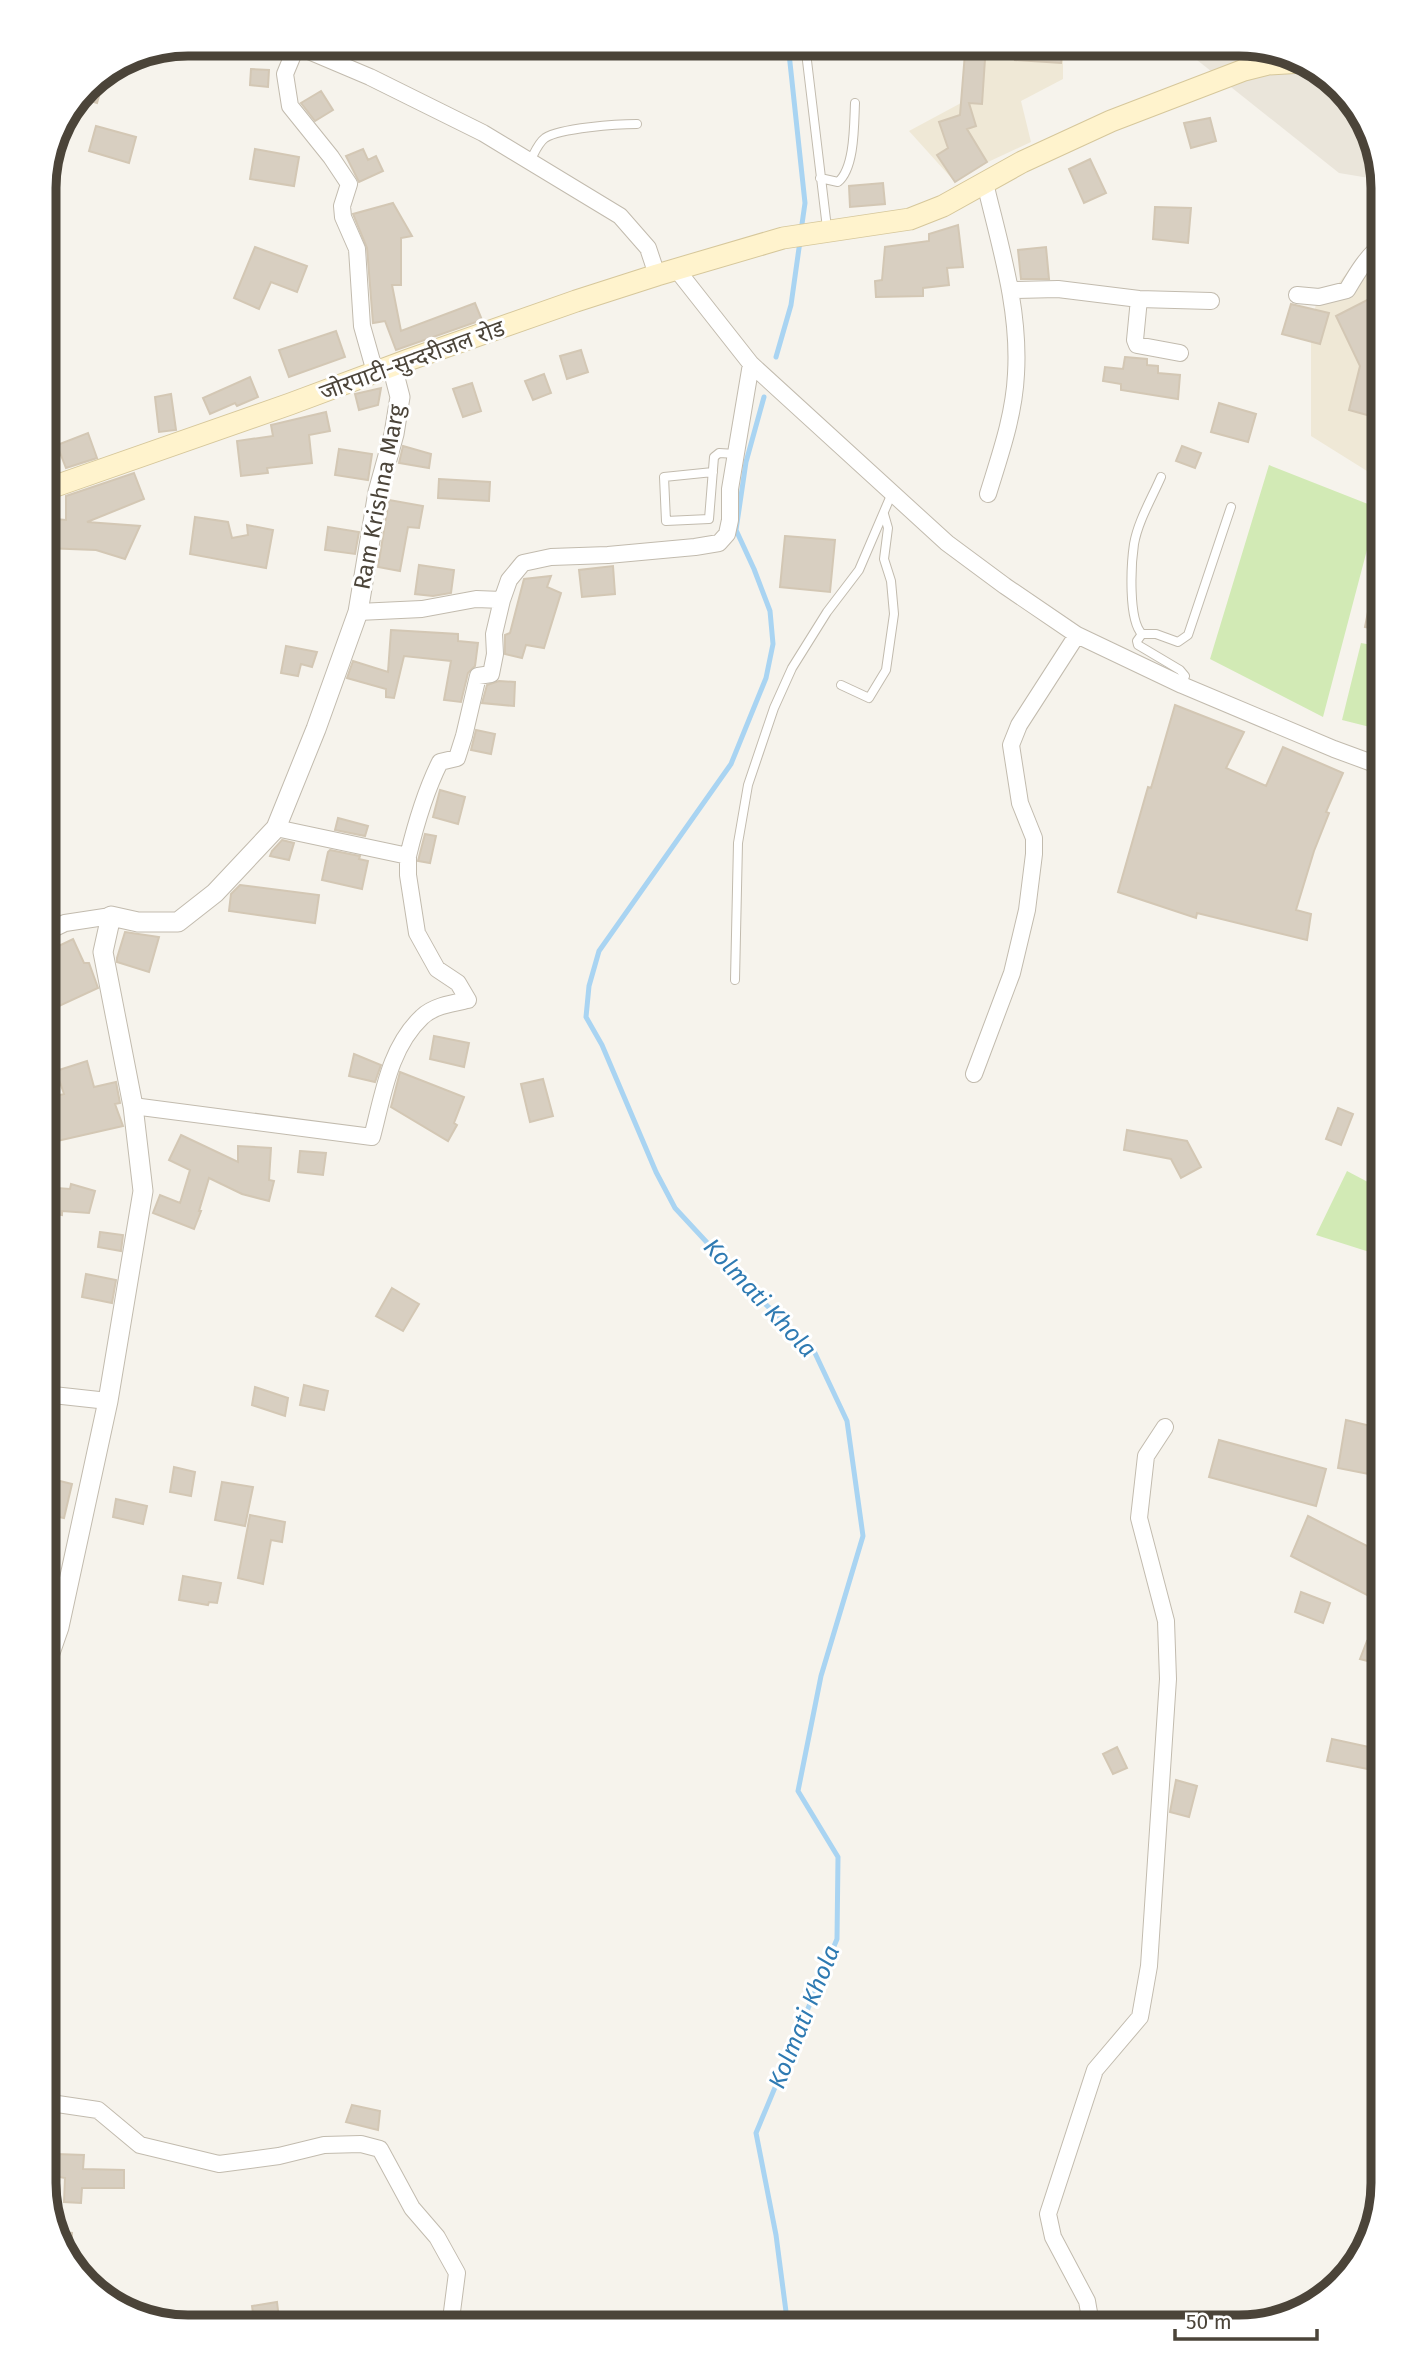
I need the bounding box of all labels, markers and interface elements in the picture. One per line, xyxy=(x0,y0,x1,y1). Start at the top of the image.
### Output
street label: जोरपाटी-सुन्दरीजल रोड xyxy=(316,313,509,407)
street label: Ram Krishna Marg xyxy=(347,402,411,592)
water label: Kolmati Khola xyxy=(698,1233,822,1363)
water label: Kolmati Khola xyxy=(763,1941,845,2093)
scale bar xyxy=(1175,2298,1317,2342)
text: 50 m xyxy=(1186,2309,1232,2335)

